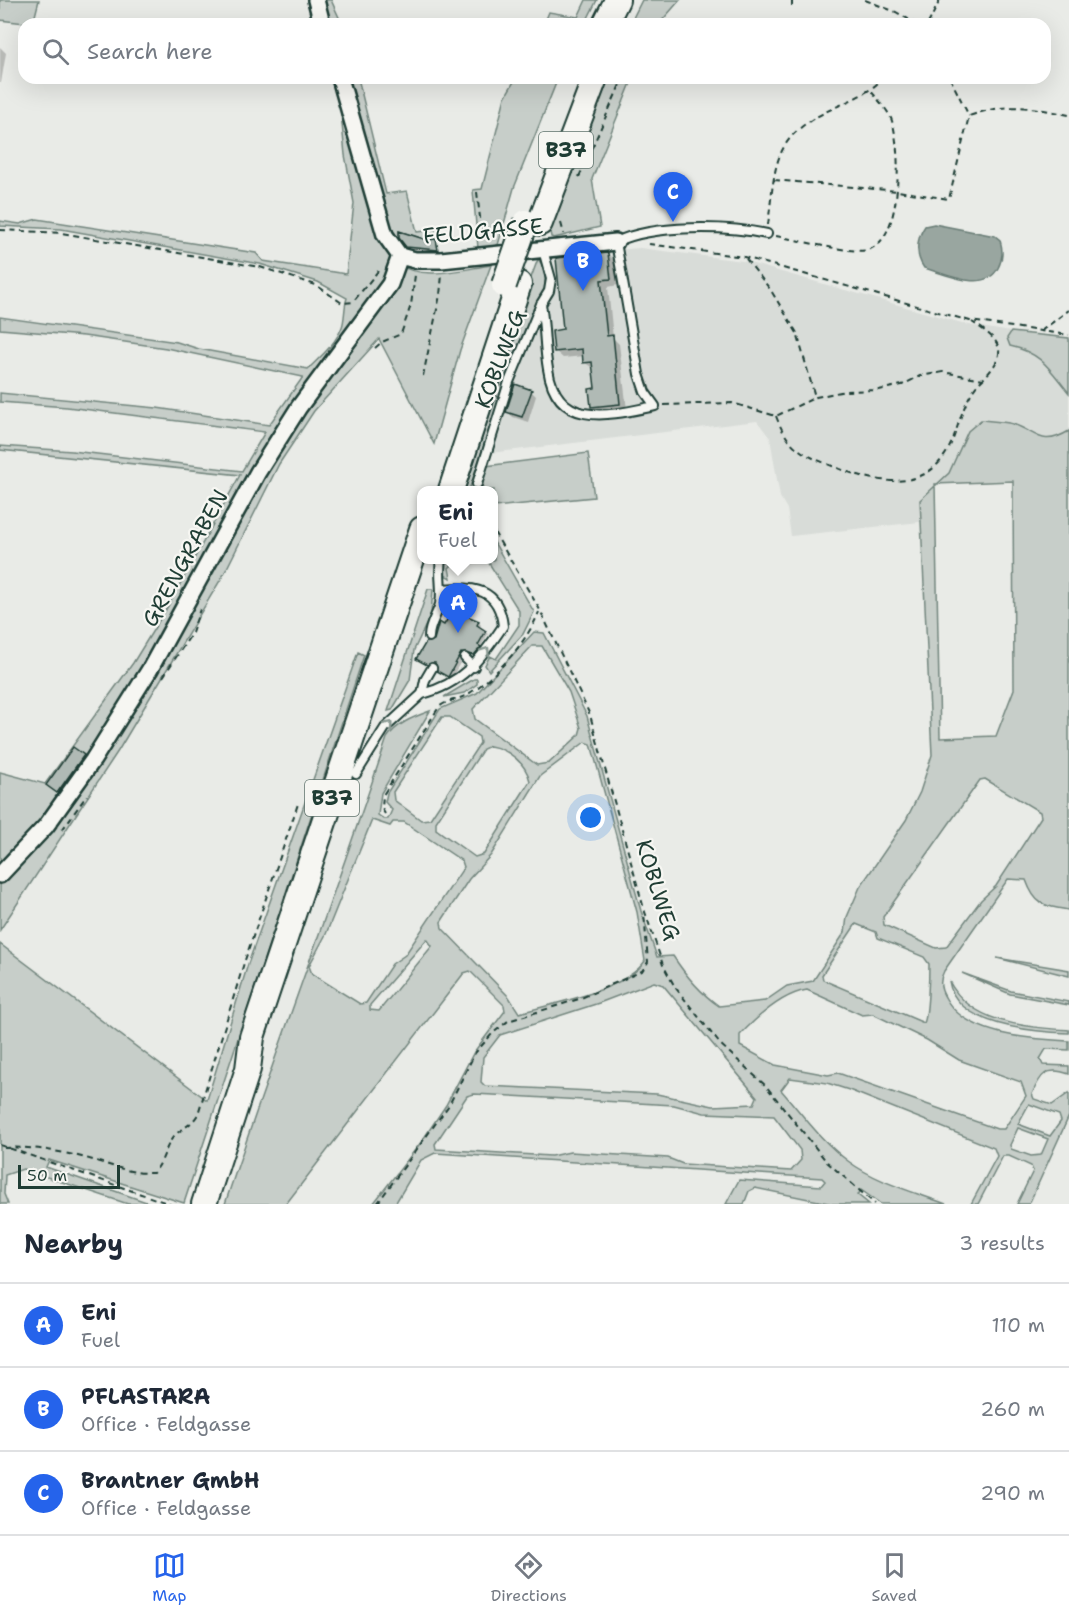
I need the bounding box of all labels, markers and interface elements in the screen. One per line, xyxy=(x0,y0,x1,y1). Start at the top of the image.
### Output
search box xyxy=(18,18,1051,84)
icon: search xyxy=(39,35,72,68)
text: Search here xyxy=(87,37,213,66)
road number: B37 xyxy=(539,132,593,168)
pin: C xyxy=(654,172,692,222)
street label: FELDGASSE xyxy=(422,211,544,251)
pin: B xyxy=(564,242,602,291)
street label: KOBLWEG xyxy=(468,305,532,413)
street label: GRENGRABEN xyxy=(135,484,235,632)
popup xyxy=(417,486,498,564)
text: Eni xyxy=(438,498,473,527)
text: Fuel xyxy=(438,527,477,553)
pin: A xyxy=(438,584,478,633)
one-way arrow xyxy=(479,647,490,658)
one-way arrow xyxy=(381,721,392,732)
road number: B37 xyxy=(305,780,359,816)
your location xyxy=(576,803,605,832)
street label: KOBLWEG xyxy=(629,836,687,944)
scale bar xyxy=(18,1162,120,1190)
text: 50 m xyxy=(27,1165,67,1186)
text: Nearby xyxy=(24,1226,123,1261)
text: 3 results xyxy=(959,1230,1045,1256)
text: Eni xyxy=(81,1298,117,1327)
text: A xyxy=(36,1312,51,1338)
text: 110 m xyxy=(991,1312,1045,1338)
text: Fuel xyxy=(81,1327,120,1353)
text: PFLASTARA xyxy=(81,1382,210,1411)
text: B xyxy=(37,1396,50,1422)
text: 260 m xyxy=(980,1396,1045,1422)
text: Office · Feldgasse xyxy=(81,1411,251,1437)
text: Brantner GmbH xyxy=(81,1466,260,1495)
text: C xyxy=(37,1480,50,1506)
text: 290 m xyxy=(980,1480,1045,1506)
text: Office · Feldgasse xyxy=(81,1495,251,1521)
tab: Map xyxy=(152,1549,186,1606)
tab: Directions xyxy=(491,1549,567,1606)
tab: Saved xyxy=(871,1549,917,1606)

